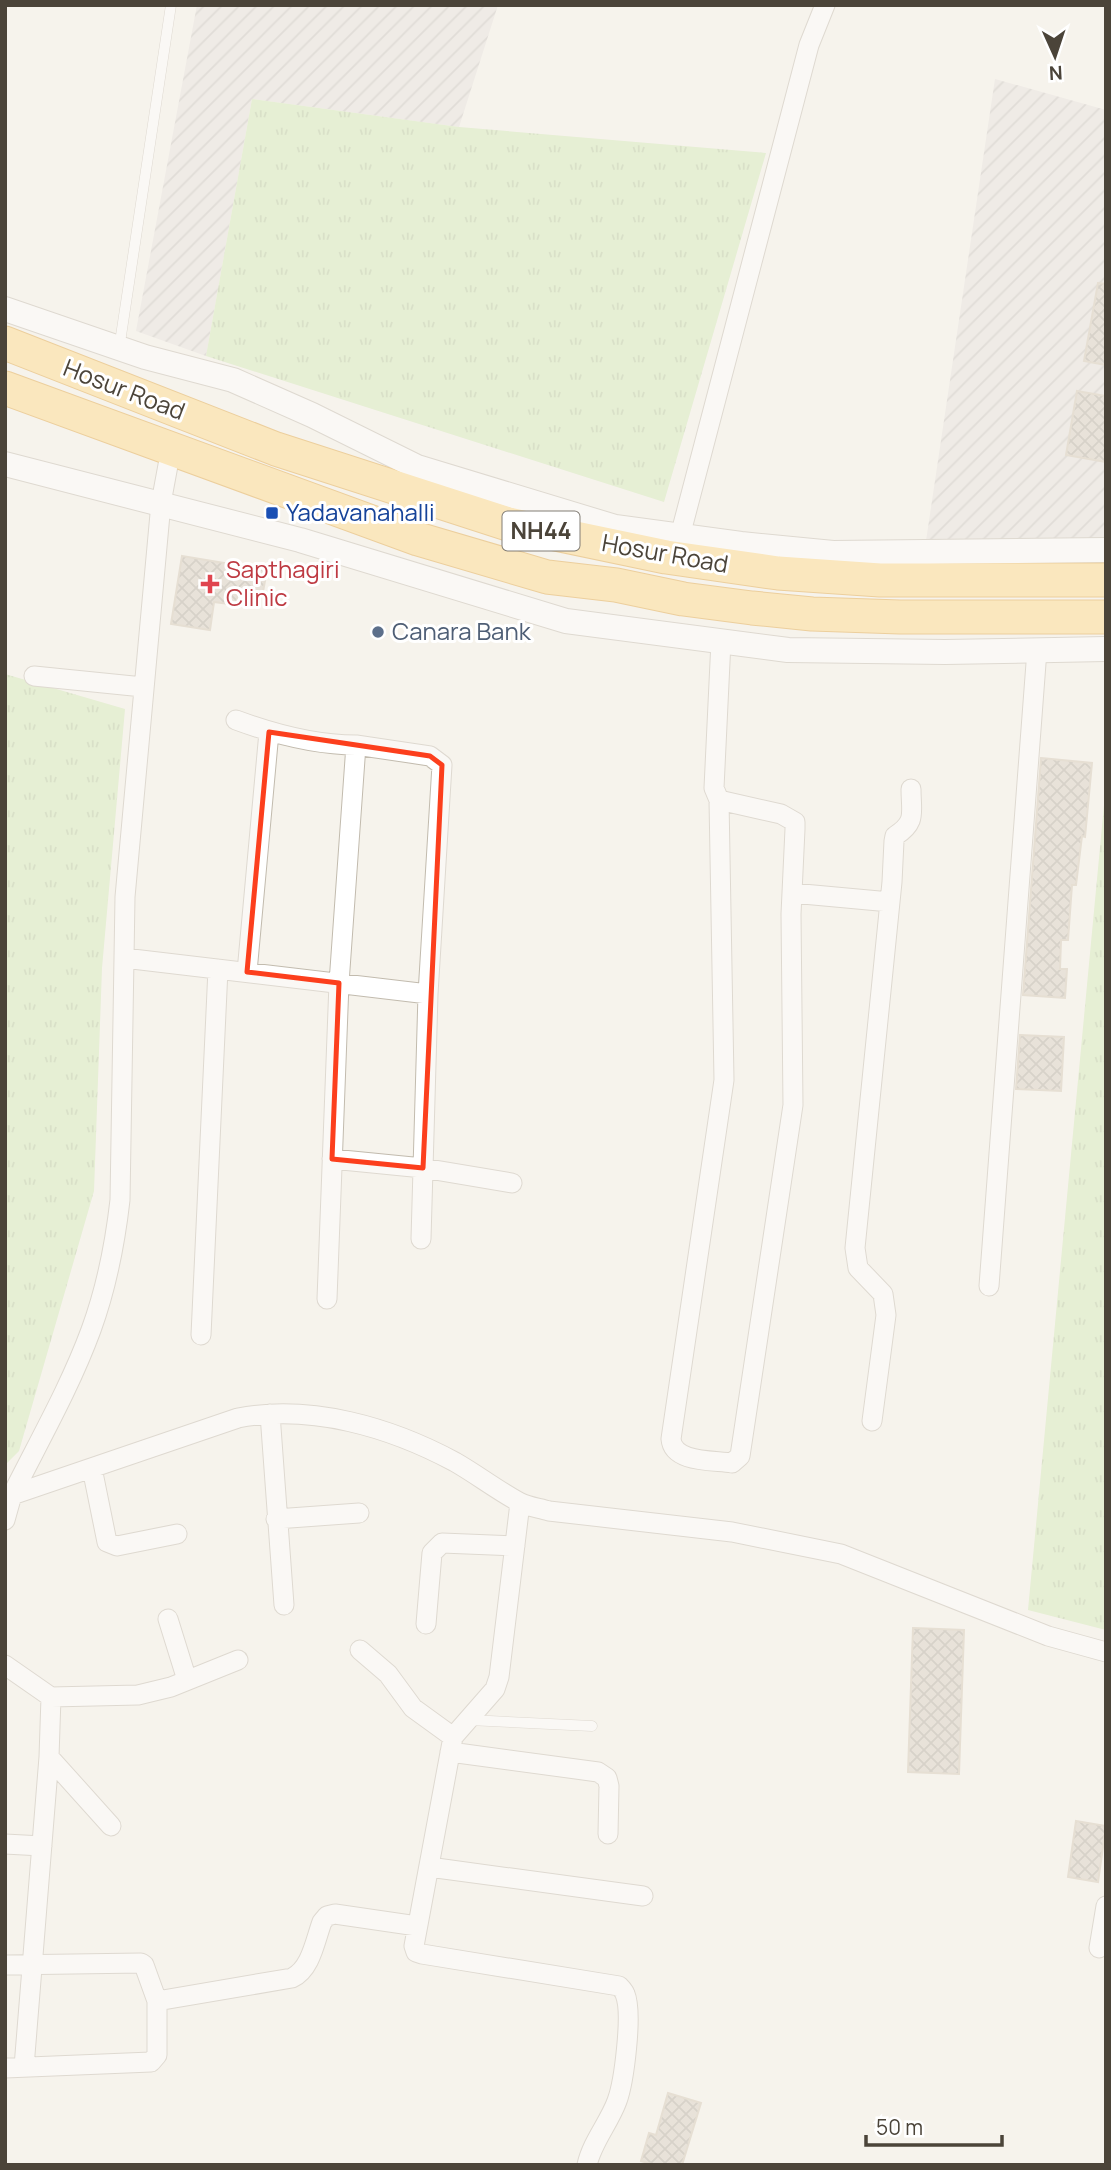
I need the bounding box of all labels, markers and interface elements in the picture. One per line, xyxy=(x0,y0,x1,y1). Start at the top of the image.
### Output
north arrow xyxy=(1020,21,1090,91)
text: N xyxy=(1048,60,1063,86)
street label: Hosur Road xyxy=(59,350,190,427)
place label: Yadavanahalli xyxy=(286,495,435,528)
marker: Yadavanahalli xyxy=(264,505,280,521)
road number: NH44 xyxy=(503,512,580,551)
street label: Hosur Road xyxy=(600,525,731,580)
place label: Sapthagiri Clinic xyxy=(226,552,340,613)
marker: Sapthagiri Clinic xyxy=(200,574,220,594)
place label: Canara Bank xyxy=(392,614,532,647)
marker: Canara Bank xyxy=(370,624,386,640)
scale bar xyxy=(866,2104,1002,2148)
text: 50 m xyxy=(876,2113,923,2141)

